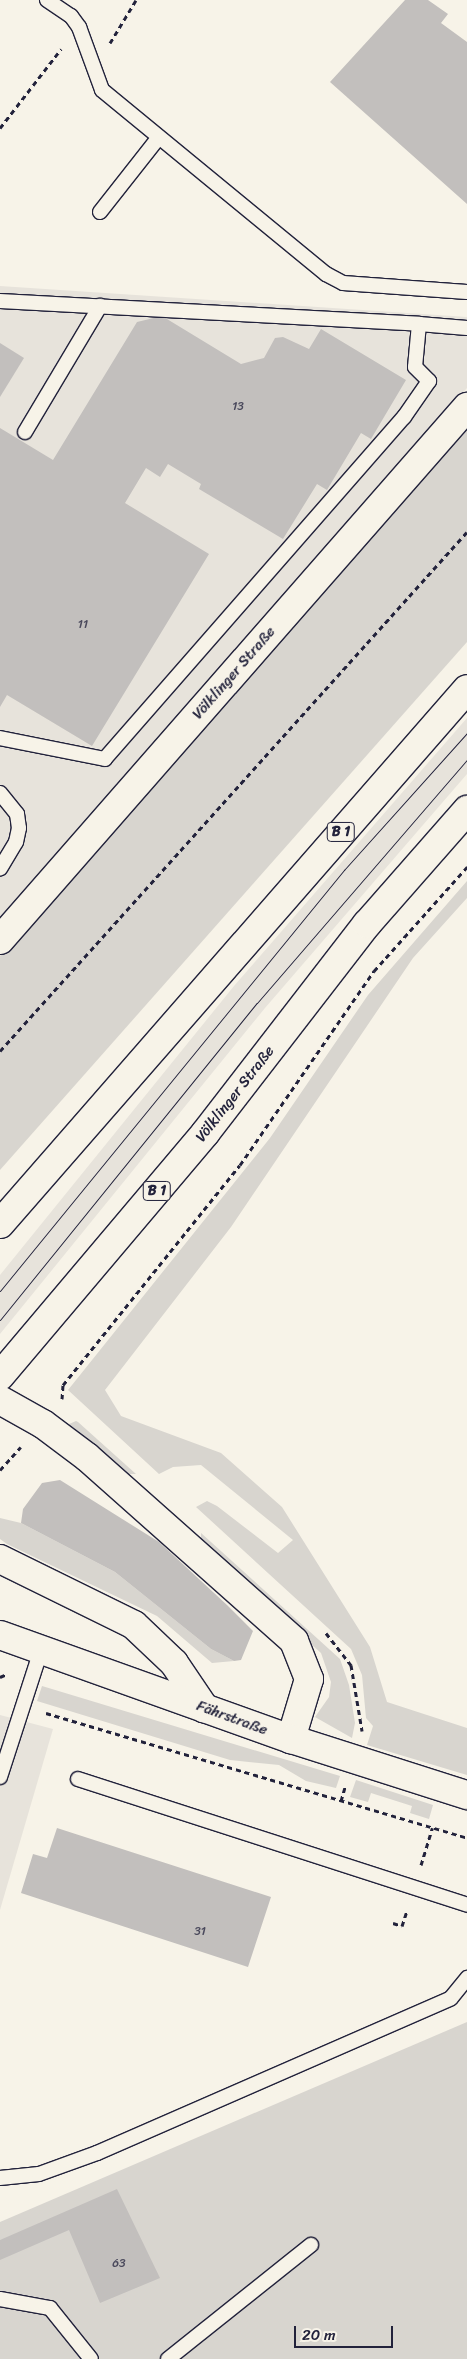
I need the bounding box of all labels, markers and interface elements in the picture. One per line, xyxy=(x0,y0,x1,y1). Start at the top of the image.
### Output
house number: 13 xyxy=(232,400,244,414)
house number: 11 xyxy=(78,618,88,632)
street label: Völklinger Straße xyxy=(189,623,279,723)
road number: B 1 xyxy=(326,820,356,844)
street label: Völklinger Straße xyxy=(192,1042,278,1146)
road number: B 1 xyxy=(142,1180,172,1202)
street label: Fährstraße xyxy=(194,1697,270,1739)
house number: 31 xyxy=(194,1925,206,1939)
house number: 63 xyxy=(112,2257,126,2271)
scale bar xyxy=(297,2316,396,2348)
text: 20 m xyxy=(302,2322,336,2348)

